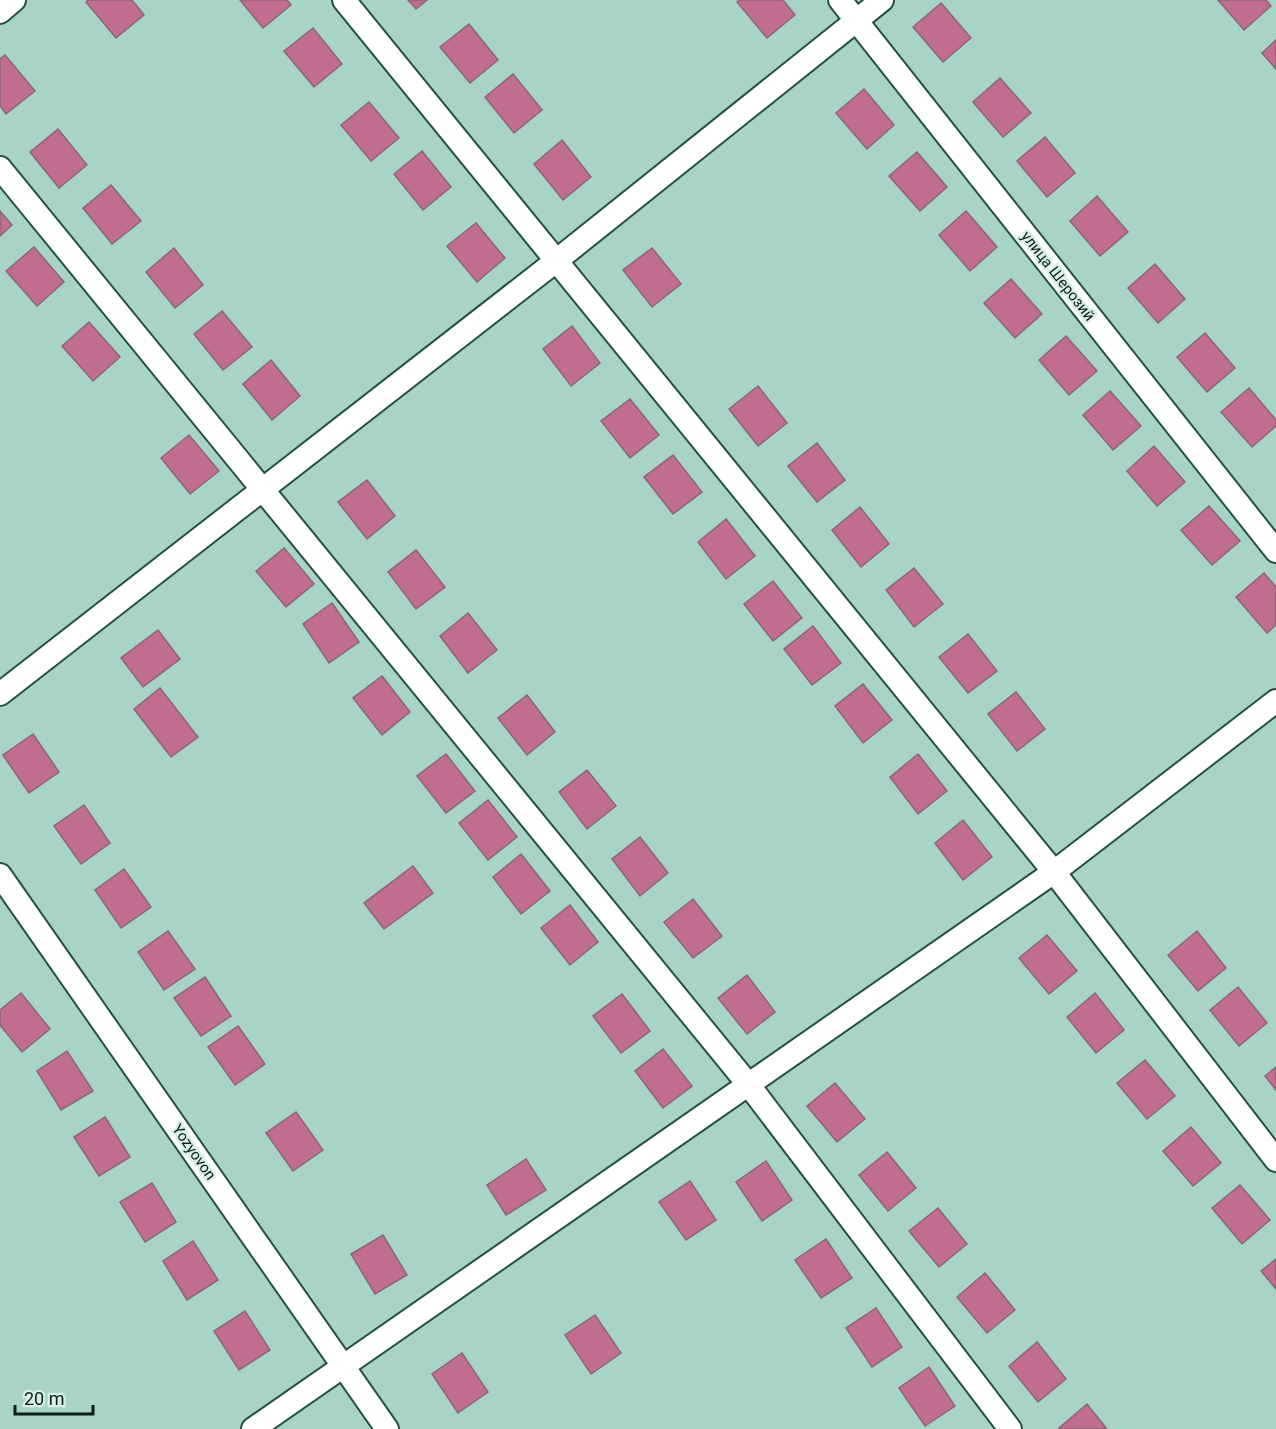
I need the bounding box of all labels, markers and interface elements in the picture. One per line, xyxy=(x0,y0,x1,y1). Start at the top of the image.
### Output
street label: улица Шерозий xyxy=(1017,228,1099,324)
street label: Yozyovon xyxy=(168,1121,220,1183)
scale bar xyxy=(15,1378,93,1416)
text: 20 m xyxy=(24,1388,64,1409)

